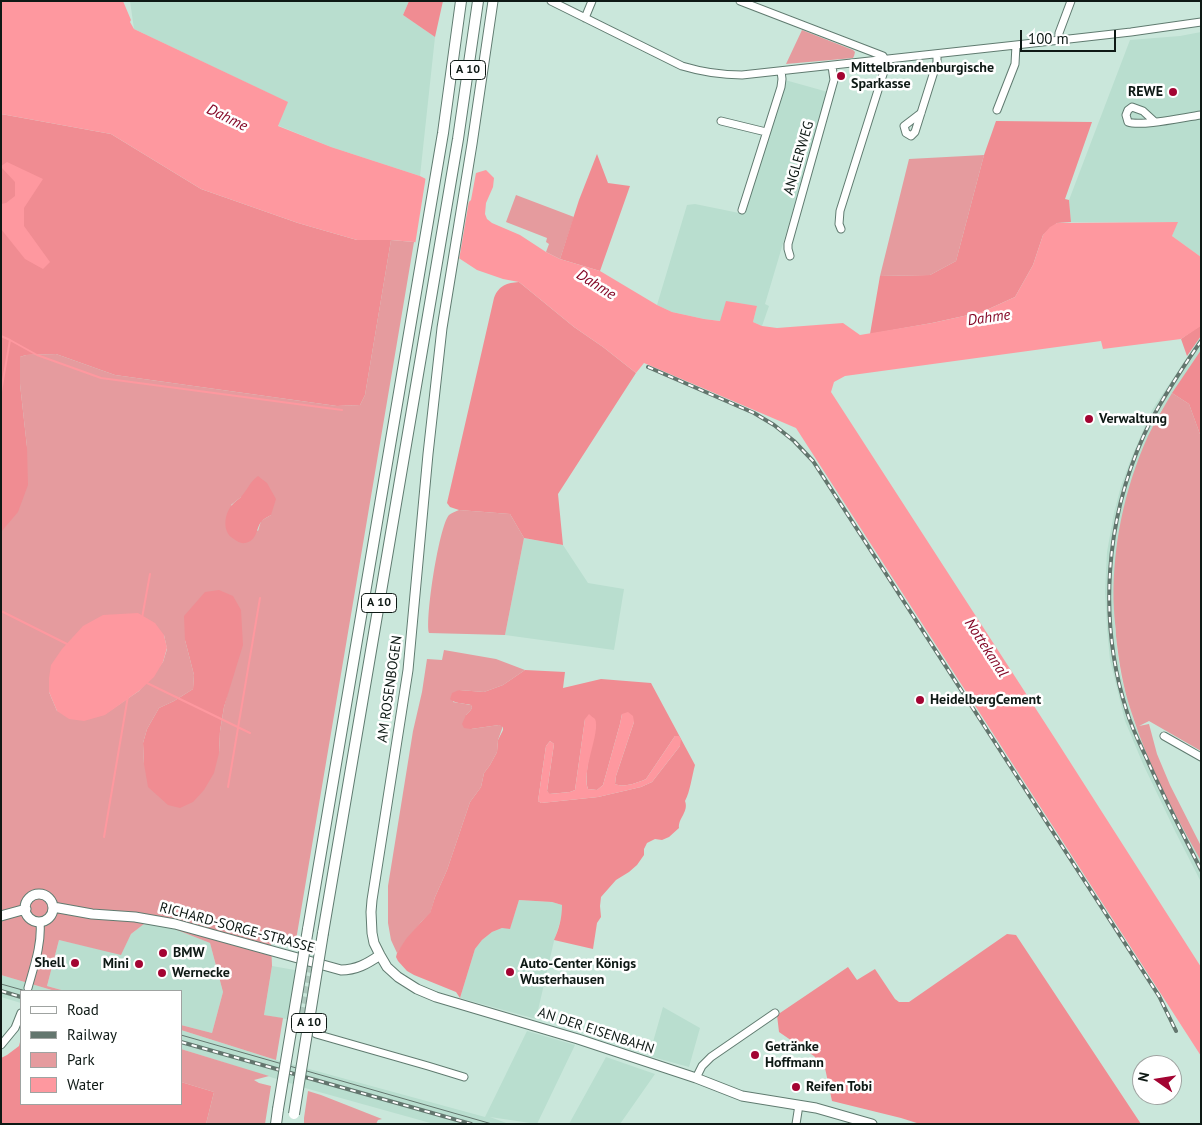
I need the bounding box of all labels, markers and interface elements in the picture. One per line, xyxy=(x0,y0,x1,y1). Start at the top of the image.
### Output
scale bar xyxy=(1022,20,1118,52)
text: 100 m xyxy=(1028,29,1069,48)
road number: A 10 xyxy=(450,60,486,80)
place label: Mittelbrandenburgische Sparkasse xyxy=(851,60,994,92)
marker: Mittelbrandenburgische Sparkasse xyxy=(835,70,847,82)
place label: REWE xyxy=(1128,84,1163,100)
marker: REWE xyxy=(1167,86,1179,98)
water label: Dahme xyxy=(204,100,250,136)
street label: ANGLERWEG xyxy=(780,119,818,197)
water label: Dahme xyxy=(573,266,619,304)
water label: Dahme xyxy=(966,306,1012,330)
place label: Verwaltung xyxy=(1099,411,1167,427)
marker: Verwaltung xyxy=(1083,413,1095,425)
road number: A 10 xyxy=(362,594,396,612)
water label: Nottekanal xyxy=(960,615,1012,681)
street label: AM ROSENBOGEN xyxy=(374,634,406,744)
place label: HeidelbergCement xyxy=(930,692,1041,708)
marker: HeidelbergCement xyxy=(914,694,926,706)
street label: RICHARD-SORGE-STRASSE xyxy=(158,899,316,957)
place label: BMW xyxy=(173,945,205,961)
marker: BMW xyxy=(157,947,169,959)
place label: Shell xyxy=(35,955,65,971)
place label: Mini xyxy=(103,956,129,972)
place label: Auto-Center Königs Wusterhausen xyxy=(520,956,636,989)
marker: Shell xyxy=(69,957,81,969)
marker: Mini xyxy=(133,958,145,970)
place label: Wernecke xyxy=(172,965,230,981)
marker: Auto-Center Königs Wusterhausen xyxy=(504,966,516,978)
marker: Wernecke xyxy=(156,967,168,979)
legend xyxy=(20,990,182,1105)
text: Road xyxy=(67,1000,99,1019)
street label: AN DER EISENBAHN xyxy=(536,1004,656,1058)
road number: A 10 xyxy=(292,1014,326,1032)
text: Railway xyxy=(67,1025,117,1044)
place label: Getränke Hoffmann xyxy=(765,1039,824,1072)
marker: Getränke Hoffmann xyxy=(749,1049,761,1061)
text: Park xyxy=(67,1050,95,1069)
north arrow xyxy=(1132,1055,1182,1105)
text: N xyxy=(1134,1070,1153,1083)
text: Water xyxy=(67,1075,104,1094)
place label: Reifen Tobi xyxy=(806,1079,872,1095)
marker: Reifen Tobi xyxy=(790,1081,802,1093)

